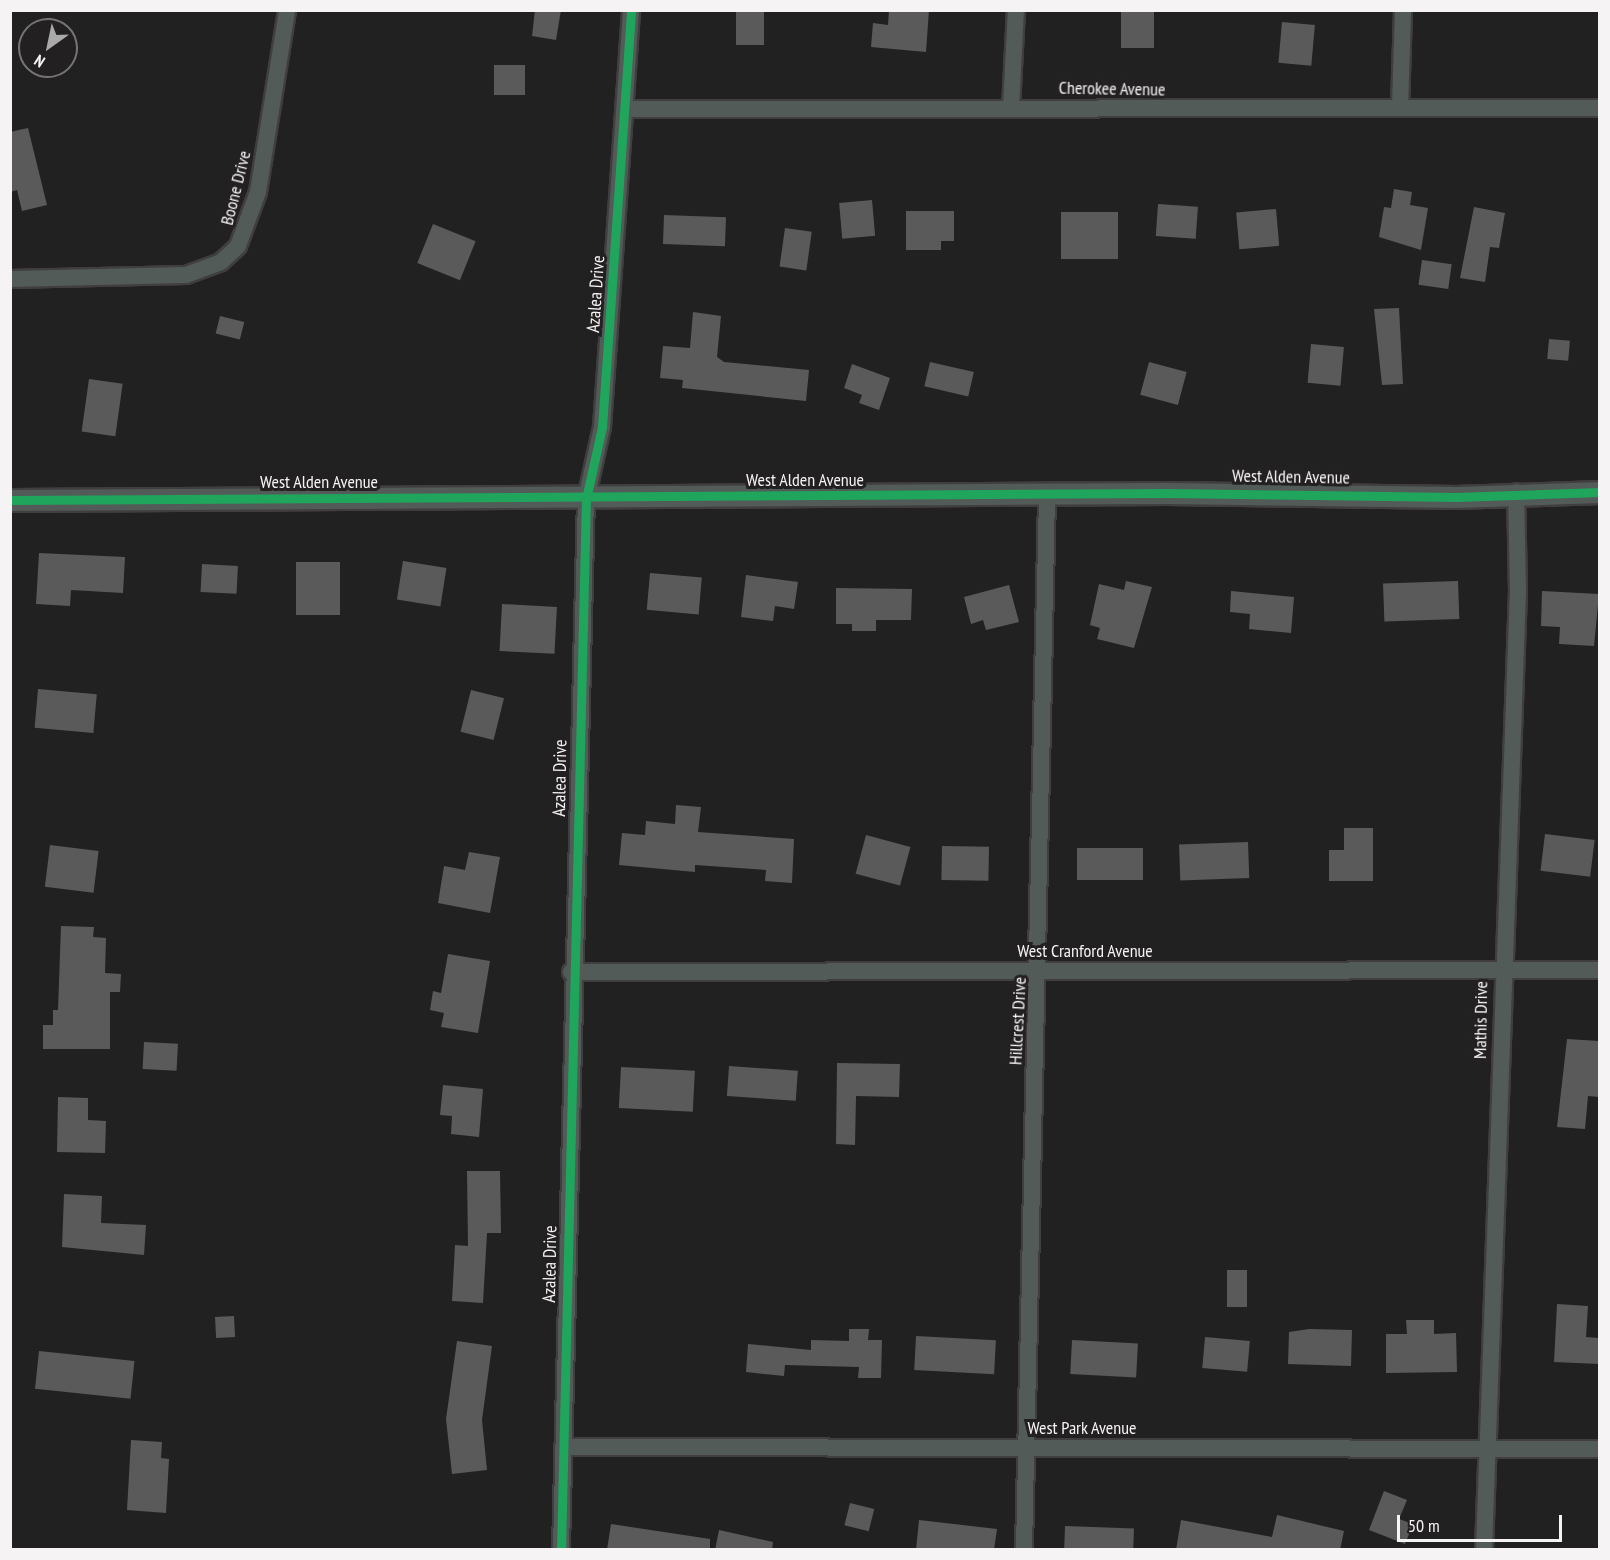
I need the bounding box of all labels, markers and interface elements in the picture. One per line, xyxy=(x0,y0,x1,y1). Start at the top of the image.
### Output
north arrow xyxy=(18,18,78,78)
text: N xyxy=(30,51,48,72)
street label: Cherokee Avenue xyxy=(1058,77,1166,101)
street label: Boone Drive xyxy=(216,149,256,227)
street label: Azalea Drive xyxy=(583,255,609,333)
street label: West Alden Avenue xyxy=(1231,465,1351,489)
street label: West Alden Avenue xyxy=(746,469,864,491)
street label: West Alden Avenue xyxy=(260,471,378,493)
street label: Azalea Drive xyxy=(549,739,571,817)
street label: West Cranford Avenue xyxy=(1017,940,1153,962)
street label: Hillcrest Drive xyxy=(1005,976,1031,1066)
street label: Mathis Drive xyxy=(1470,981,1492,1059)
street label: Azalea Drive xyxy=(539,1225,561,1303)
street label: West Park Avenue xyxy=(1027,1417,1137,1439)
scale bar xyxy=(1400,1503,1565,1541)
text: 50 m xyxy=(1408,1514,1440,1537)

